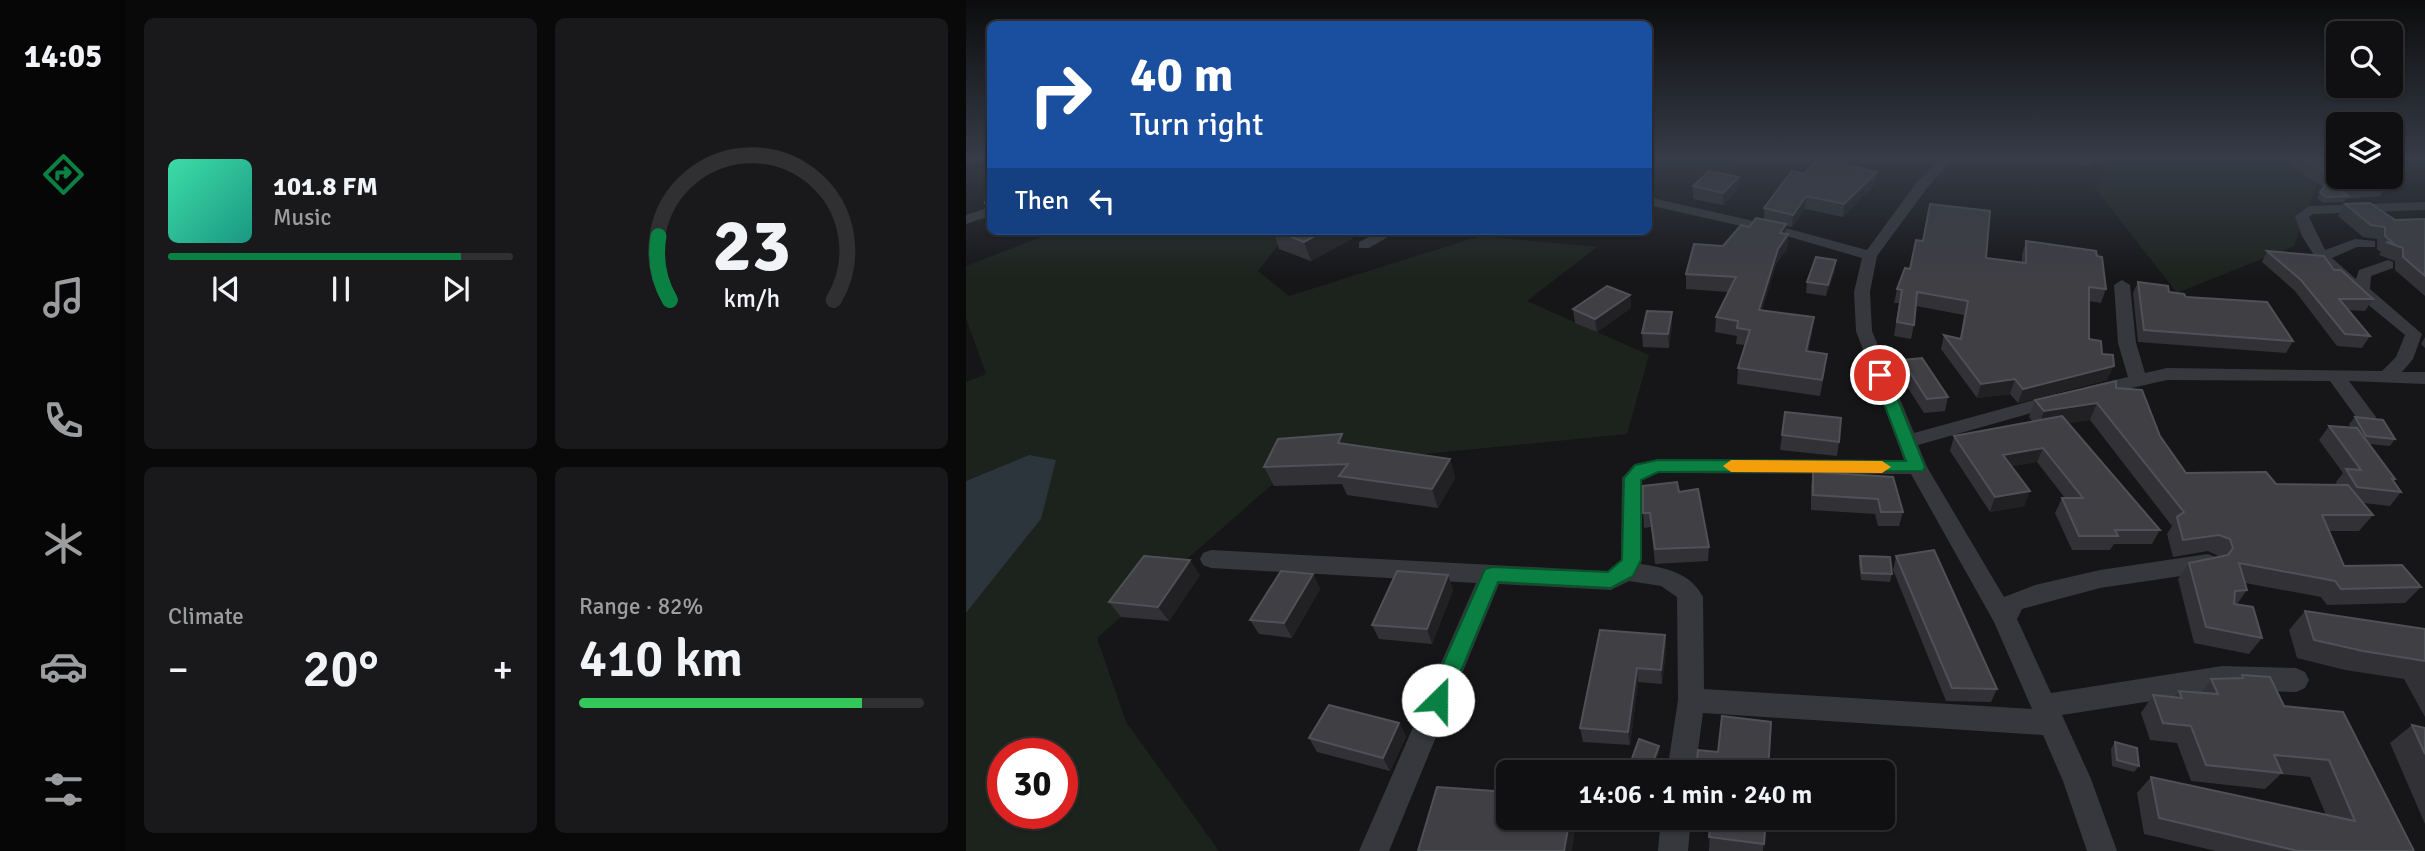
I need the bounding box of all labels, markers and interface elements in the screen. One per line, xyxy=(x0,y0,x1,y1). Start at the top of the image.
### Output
map controls xyxy=(2326,21,2403,189)
button: search xyxy=(2326,21,2403,98)
text: 14:05 xyxy=(24,37,102,76)
text: 40 m xyxy=(1130,45,1233,105)
icon: right xyxy=(1015,49,1106,140)
text: Turn right xyxy=(1130,105,1263,144)
button: layers xyxy=(2326,112,2403,189)
icon: directions xyxy=(39,150,88,199)
text: 101.8 FM xyxy=(273,171,378,203)
icon: left xyxy=(1083,182,1121,220)
text: Then xyxy=(1015,185,1069,217)
text: 23 xyxy=(712,202,791,291)
text: Music xyxy=(273,203,331,232)
icon: previous xyxy=(207,270,245,308)
icon: pause xyxy=(322,270,360,308)
icon: next xyxy=(437,270,475,308)
icon: music xyxy=(39,273,88,322)
text: km/h xyxy=(723,283,780,314)
pin xyxy=(1850,345,1910,405)
icon: arrive xyxy=(1861,356,1899,394)
icon: phone xyxy=(39,396,88,445)
icon: climate xyxy=(39,519,88,568)
text: Range · 82% xyxy=(579,592,703,621)
text: Climate xyxy=(168,602,244,631)
text: 410 km xyxy=(579,627,743,691)
text: 20° xyxy=(302,637,379,701)
icon: car xyxy=(39,642,88,691)
text: − xyxy=(168,646,189,693)
text: + xyxy=(492,646,513,693)
position arrow xyxy=(1401,663,1475,737)
speed limit sign: 30 xyxy=(987,738,1078,829)
icon: filters xyxy=(39,765,88,814)
text: 14:06 · 1 min · 240 m xyxy=(1579,779,1812,811)

